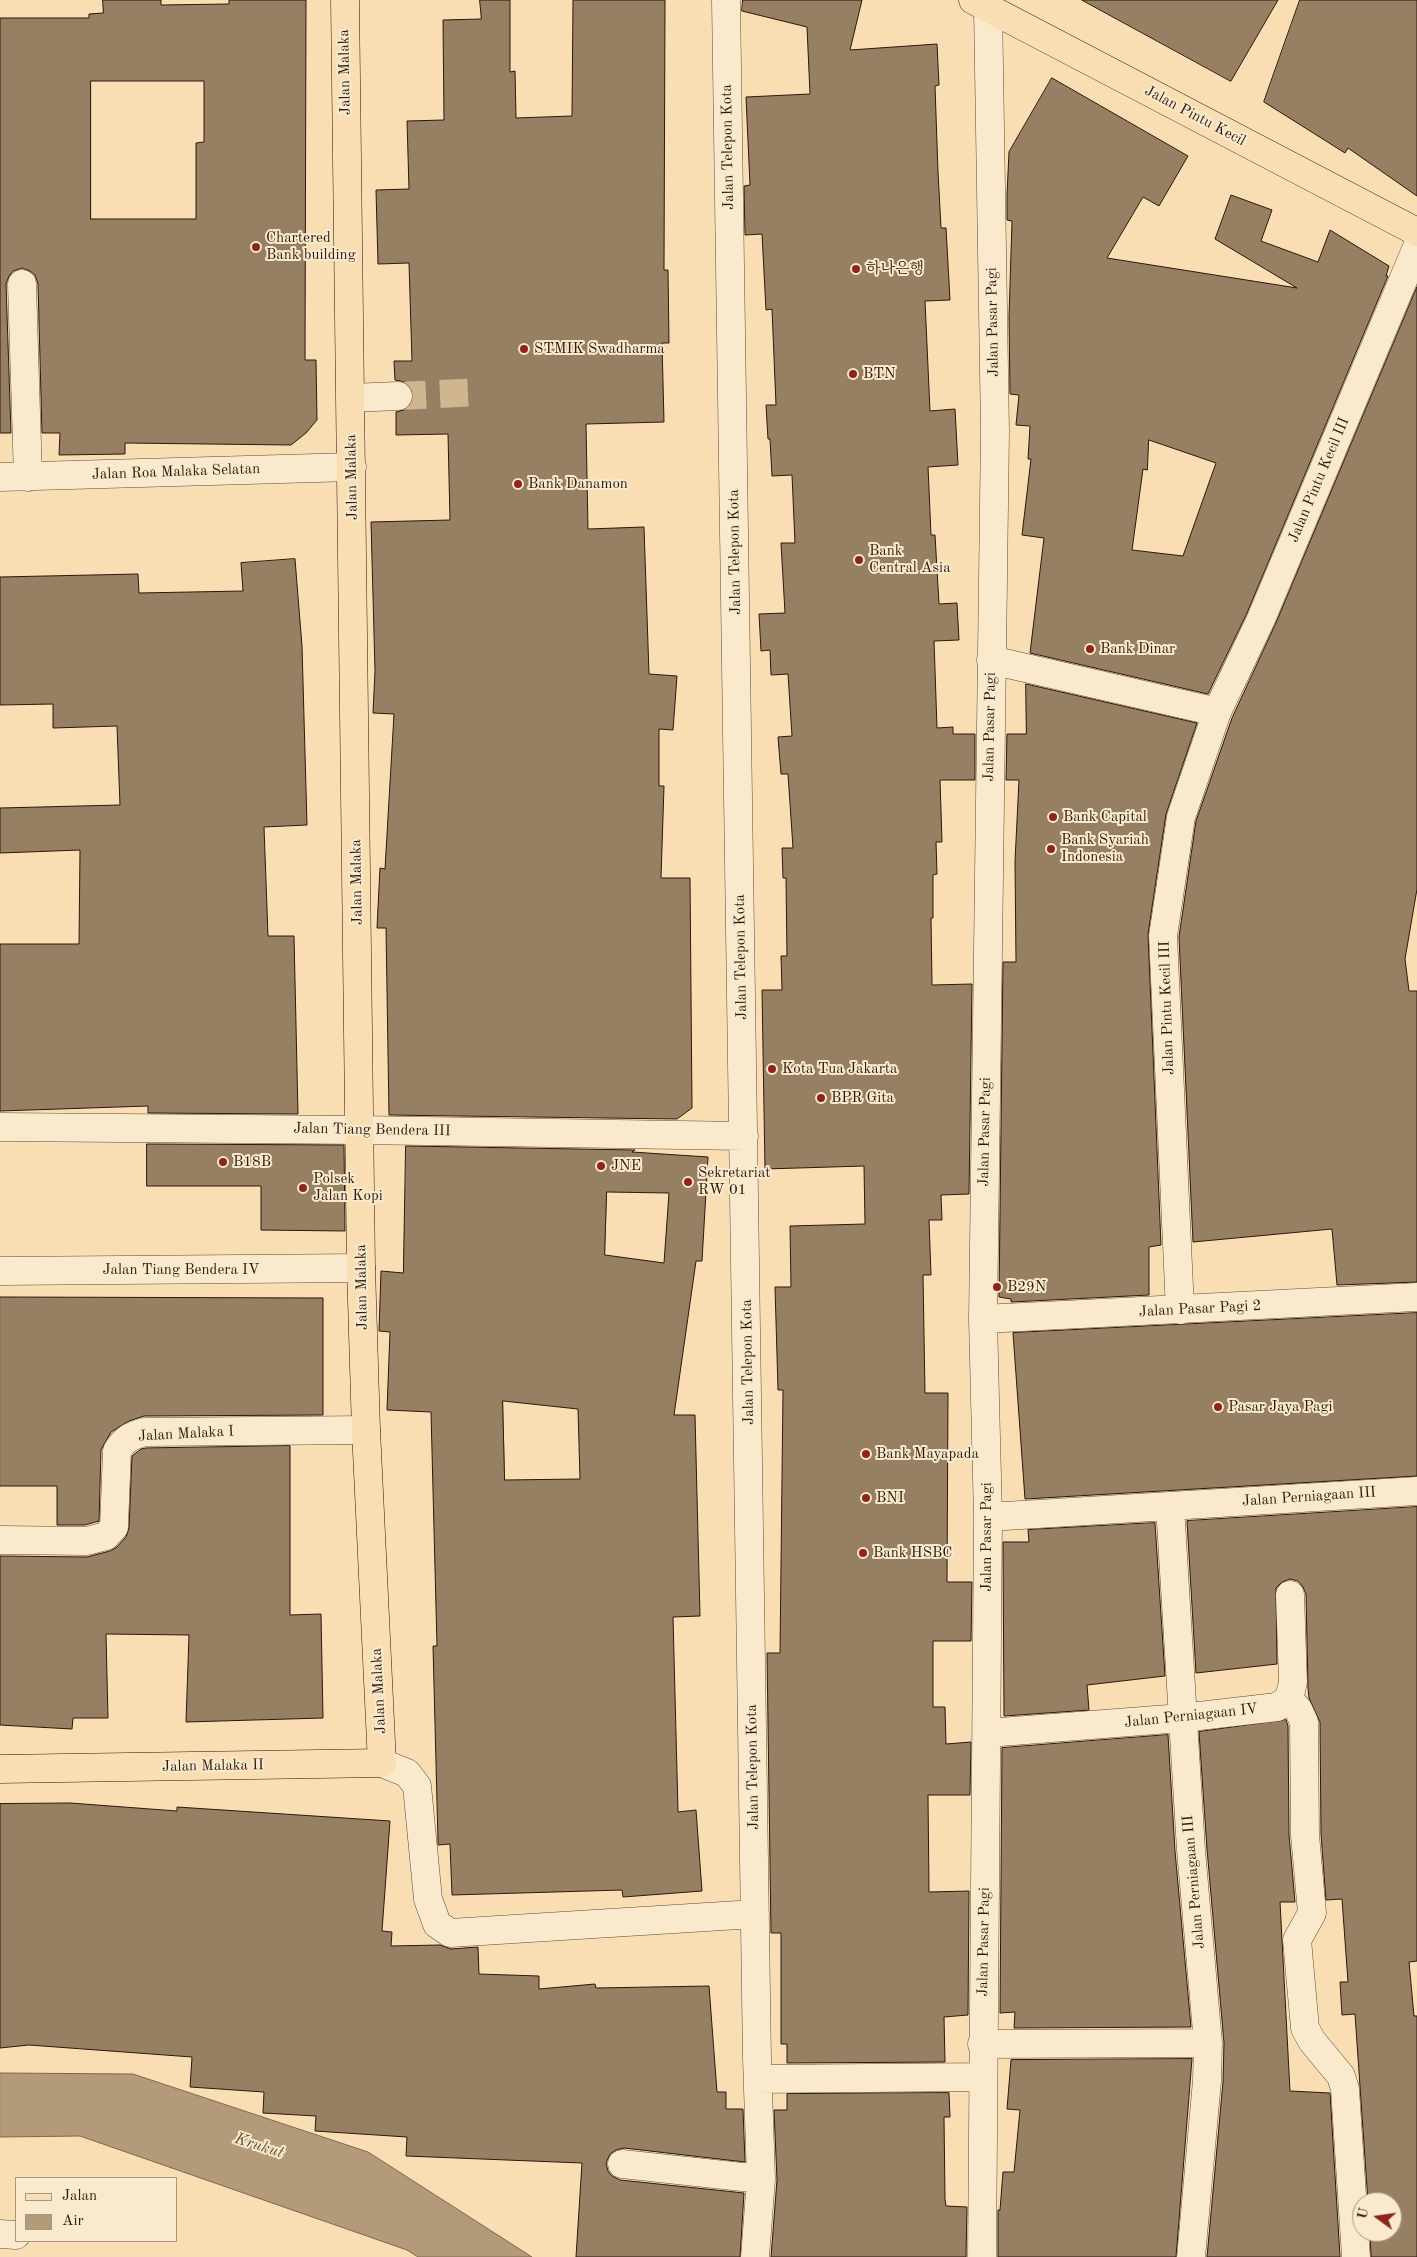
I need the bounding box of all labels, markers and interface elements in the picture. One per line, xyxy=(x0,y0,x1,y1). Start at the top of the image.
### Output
street label: Jalan Malaka xyxy=(335,29,355,115)
street label: Jalan Pintu Kecil xyxy=(1141,82,1249,150)
street label: Jalan Telepon Kota xyxy=(718,84,738,210)
place label: Chartered Bank building xyxy=(266,229,356,264)
marker: Chartered Bank building xyxy=(250,241,262,253)
place label: 하나은행 xyxy=(866,260,924,278)
marker: 하나은행 xyxy=(850,263,862,275)
street label: Jalan Pasar Pagi xyxy=(983,267,1003,377)
place label: STMIK Swadharma xyxy=(534,340,665,358)
marker: STMIK Swadharma xyxy=(518,343,530,355)
place label: BTN xyxy=(863,365,896,383)
marker: BTN xyxy=(847,368,859,380)
street label: Jalan Pintu Kecil III xyxy=(1285,415,1353,545)
street label: Jalan Malaka xyxy=(342,434,362,520)
street label: Jalan Roa Malaka Selatan xyxy=(92,460,260,484)
place label: Bank Danamon xyxy=(528,475,628,493)
marker: Bank Danamon xyxy=(512,478,524,490)
street label: Jalan Telepon Kota xyxy=(725,489,745,615)
place label: Bank Central Asia xyxy=(869,542,951,577)
marker: Bank Central Asia xyxy=(853,554,865,566)
place label: Bank Dinar xyxy=(1100,640,1175,658)
marker: Bank Dinar xyxy=(1084,643,1096,655)
street label: Jalan Pasar Pagi xyxy=(980,672,1000,782)
place label: Bank Capital xyxy=(1063,808,1147,826)
marker: Bank Capital xyxy=(1047,811,1059,823)
place label: Bank Syariah Indonesia xyxy=(1061,831,1149,866)
street label: Jalan Malaka xyxy=(347,839,367,925)
marker: Bank Syariah Indonesia xyxy=(1045,843,1057,855)
street label: Jalan Telepon Kota xyxy=(731,894,751,1020)
street label: Jalan Pintu Kecil III xyxy=(1156,941,1178,1075)
place label: Kota Tua Jakarta xyxy=(782,1060,897,1078)
marker: Kota Tua Jakarta xyxy=(766,1063,778,1075)
street label: Jalan Pasar Pagi xyxy=(975,1077,995,1187)
place label: BPR Gita xyxy=(831,1089,894,1107)
marker: BPR Gita xyxy=(815,1092,827,1104)
street label: Jalan Tiang Bendera III xyxy=(293,1120,451,1140)
place label: B18B xyxy=(233,1153,271,1171)
marker: B18B xyxy=(217,1156,229,1168)
place label: JNE xyxy=(611,1157,641,1175)
marker: JNE xyxy=(595,1160,607,1172)
place label: Sekretariat RW 01 xyxy=(698,1164,771,1199)
place label: Polsek Jalan Kopi xyxy=(313,1170,383,1205)
marker: Sekretariat RW 01 xyxy=(682,1176,694,1188)
marker: Polsek Jalan Kopi xyxy=(297,1182,309,1194)
street label: Jalan Malaka xyxy=(352,1244,372,1330)
street label: Jalan Tiang Bendera IV xyxy=(102,1261,260,1279)
place label: B29N xyxy=(1007,1278,1046,1296)
marker: B29N xyxy=(991,1281,1003,1293)
street label: Jalan Pasar Pagi 2 xyxy=(1138,1297,1262,1321)
street label: Jalan Telepon Kota xyxy=(738,1299,758,1425)
place label: Pasar Jaya Pagi xyxy=(1228,1398,1333,1416)
marker: Pasar Jaya Pagi xyxy=(1212,1401,1224,1413)
street label: Jalan Malaka I xyxy=(138,1422,234,1446)
place label: Bank Mayapada xyxy=(876,1445,979,1463)
marker: Bank Mayapada xyxy=(860,1448,872,1460)
street label: Jalan Pasar Pagi xyxy=(978,1482,996,1592)
street label: Jalan Perniagaan III xyxy=(1241,1483,1377,1511)
place label: BNI xyxy=(876,1489,904,1507)
marker: BNI xyxy=(860,1492,872,1504)
place label: Bank HSBC xyxy=(873,1544,952,1562)
marker: Bank HSBC xyxy=(857,1547,869,1559)
street label: Jalan Malaka xyxy=(368,1648,390,1734)
street label: Jalan Perniagaan IV xyxy=(1123,1700,1259,1732)
street label: Jalan Telepon Kota xyxy=(743,1704,763,1830)
street label: Jalan Malaka II xyxy=(162,1756,264,1776)
street label: Jalan Perniagaan III xyxy=(1179,1814,1209,1950)
street label: Jalan Pasar Pagi xyxy=(974,1887,994,1997)
water label: Krukut xyxy=(232,2129,286,2163)
legend xyxy=(15,2177,178,2242)
text: Jalan xyxy=(62,2189,97,2204)
north arrow xyxy=(1352,2192,1402,2242)
text: U xyxy=(1355,2207,1372,2221)
text: Air xyxy=(62,2214,84,2229)

